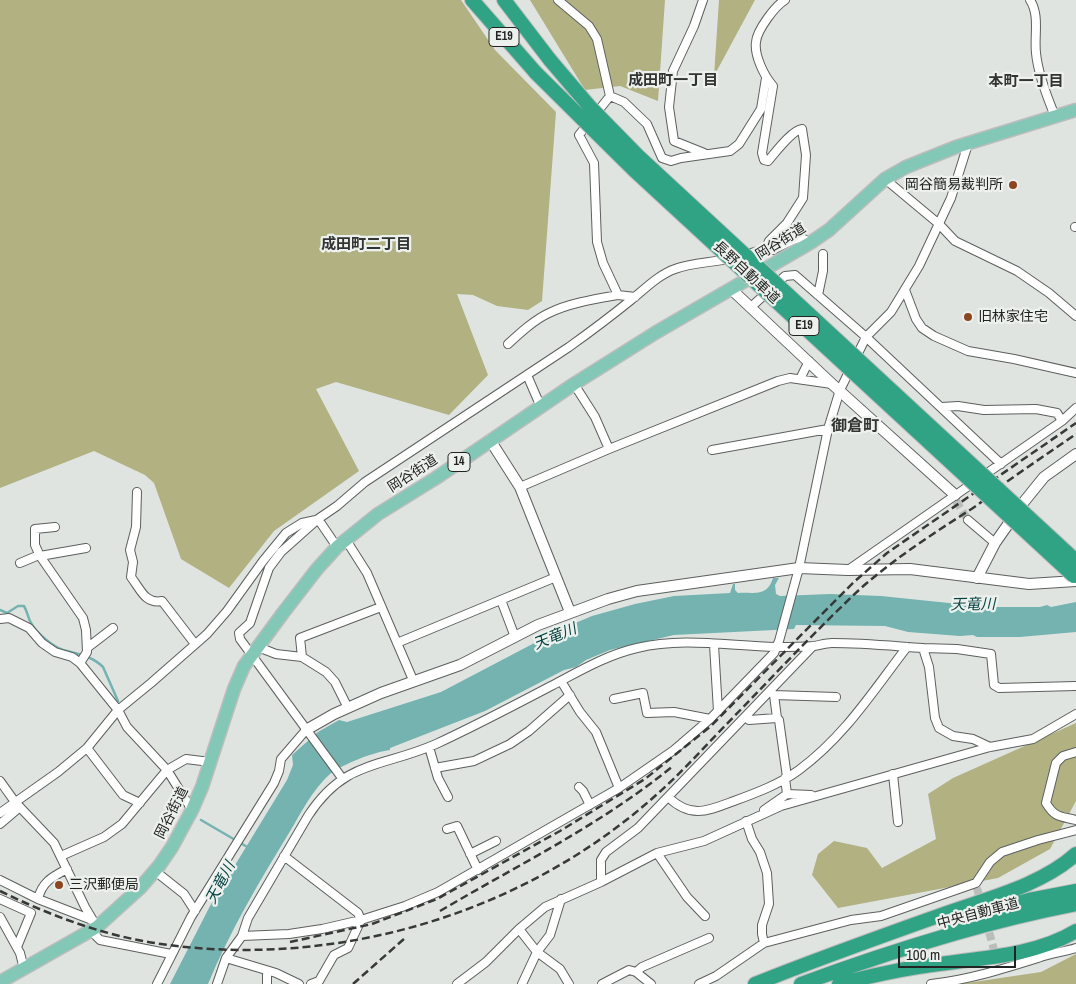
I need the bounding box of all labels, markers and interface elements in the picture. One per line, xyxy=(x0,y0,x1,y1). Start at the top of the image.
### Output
road number: E19 xyxy=(489,28,519,46)
district label: 成田町一丁目 xyxy=(628,72,718,90)
district label: 本町一丁目 xyxy=(989,73,1063,91)
place label: 岡谷簡易裁判所 xyxy=(905,177,1003,193)
marker: 岡谷簡易裁判所 xyxy=(1007,179,1019,191)
street label: 岡谷街道 xyxy=(753,220,809,264)
district label: 成田町二丁目 xyxy=(321,236,411,254)
street label: 長野自動車道 xyxy=(710,238,782,308)
place label: 旧林家住宅 xyxy=(978,309,1048,325)
marker: 旧林家住宅 xyxy=(962,311,974,323)
road number: E19 xyxy=(789,316,819,336)
district label: 御倉町 xyxy=(831,417,879,437)
street label: 岡谷街道 xyxy=(385,452,441,496)
road number: 14 xyxy=(448,452,470,472)
water label: 天竜川 xyxy=(950,596,996,614)
water label: 天竜川 xyxy=(531,620,579,654)
street label: 岡谷街道 xyxy=(152,784,192,842)
water label: 天竜川 xyxy=(202,859,240,907)
place label: 三沢郵便局 xyxy=(69,877,139,893)
marker: 三沢郵便局 xyxy=(53,879,65,891)
street label: 中央自動車道 xyxy=(935,895,1021,933)
scale bar xyxy=(901,936,1018,968)
text: 100 m xyxy=(906,944,940,965)

